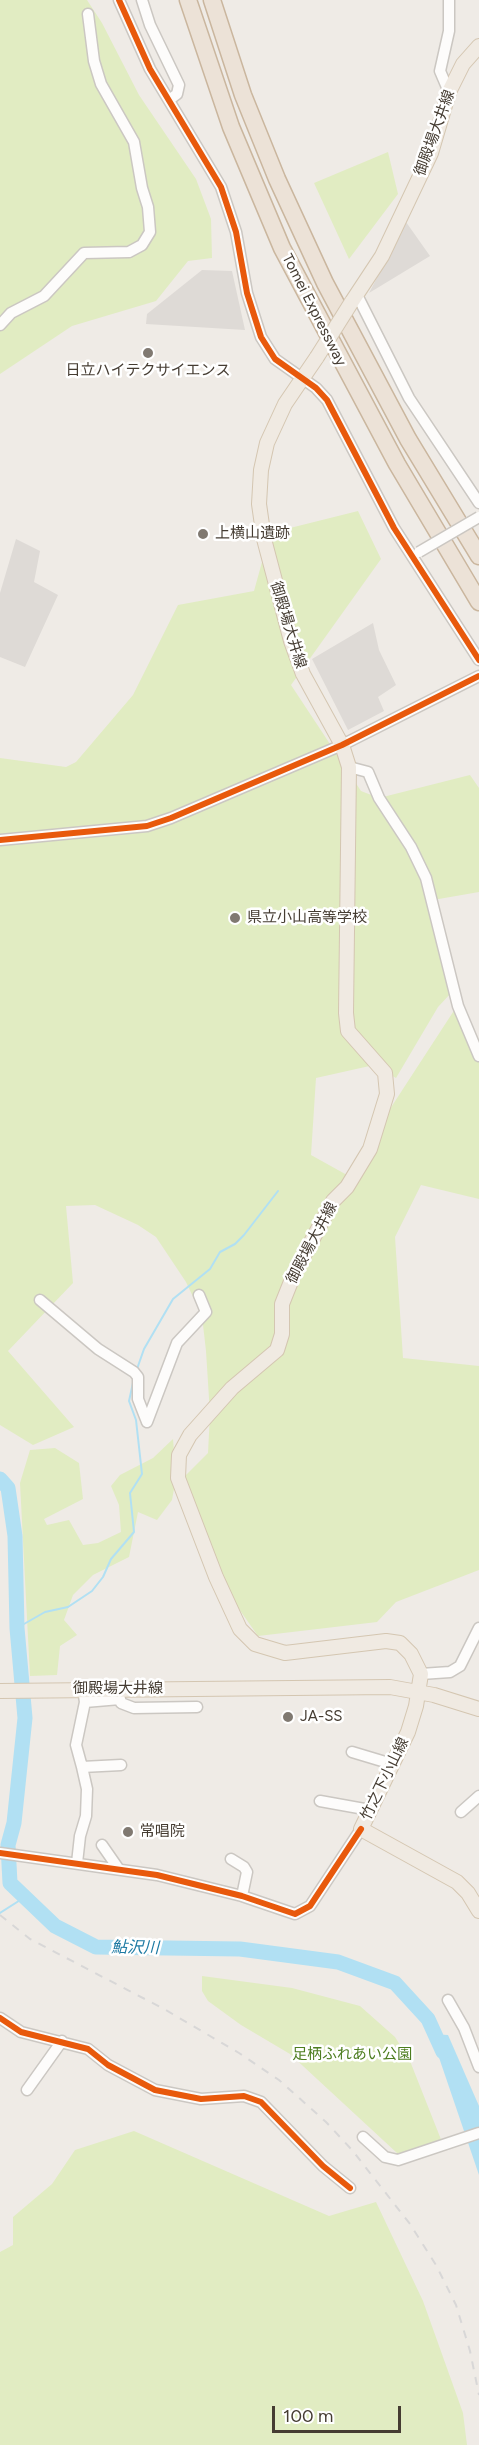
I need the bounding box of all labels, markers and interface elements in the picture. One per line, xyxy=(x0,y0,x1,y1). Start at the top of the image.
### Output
street label: 御殿場大井線 xyxy=(411,88,459,178)
street label: Tomei Expressway xyxy=(278,251,350,369)
marker: 日立ハイテクサイエンス xyxy=(141,346,155,360)
place label: 日立ハイテクサイエンス xyxy=(66,362,230,380)
place label: 上横山遺跡 xyxy=(215,525,290,543)
marker: 上横山遺跡 xyxy=(196,527,210,541)
street label: 御殿場大井線 xyxy=(266,579,310,671)
place label: 県立小山高等学校 xyxy=(247,909,367,927)
marker: 県立小山高等学校 xyxy=(228,911,242,925)
street label: 御殿場大井線 xyxy=(283,1199,341,1287)
street label: 御殿場大井線 xyxy=(73,1680,163,1698)
place label: JA-SS xyxy=(300,1708,343,1726)
marker: JA-SS xyxy=(281,1710,295,1724)
street label: 竹之下小山線 xyxy=(357,1735,413,1823)
place label: 常唱院 xyxy=(140,1823,185,1841)
marker: 常唱院 xyxy=(121,1825,135,1839)
water label: 鮎沢川 xyxy=(111,1938,159,1958)
park label: 足柄ふれあい公園 xyxy=(292,2046,412,2064)
scale bar xyxy=(275,2394,404,2432)
text: 100 m xyxy=(283,2405,333,2427)

